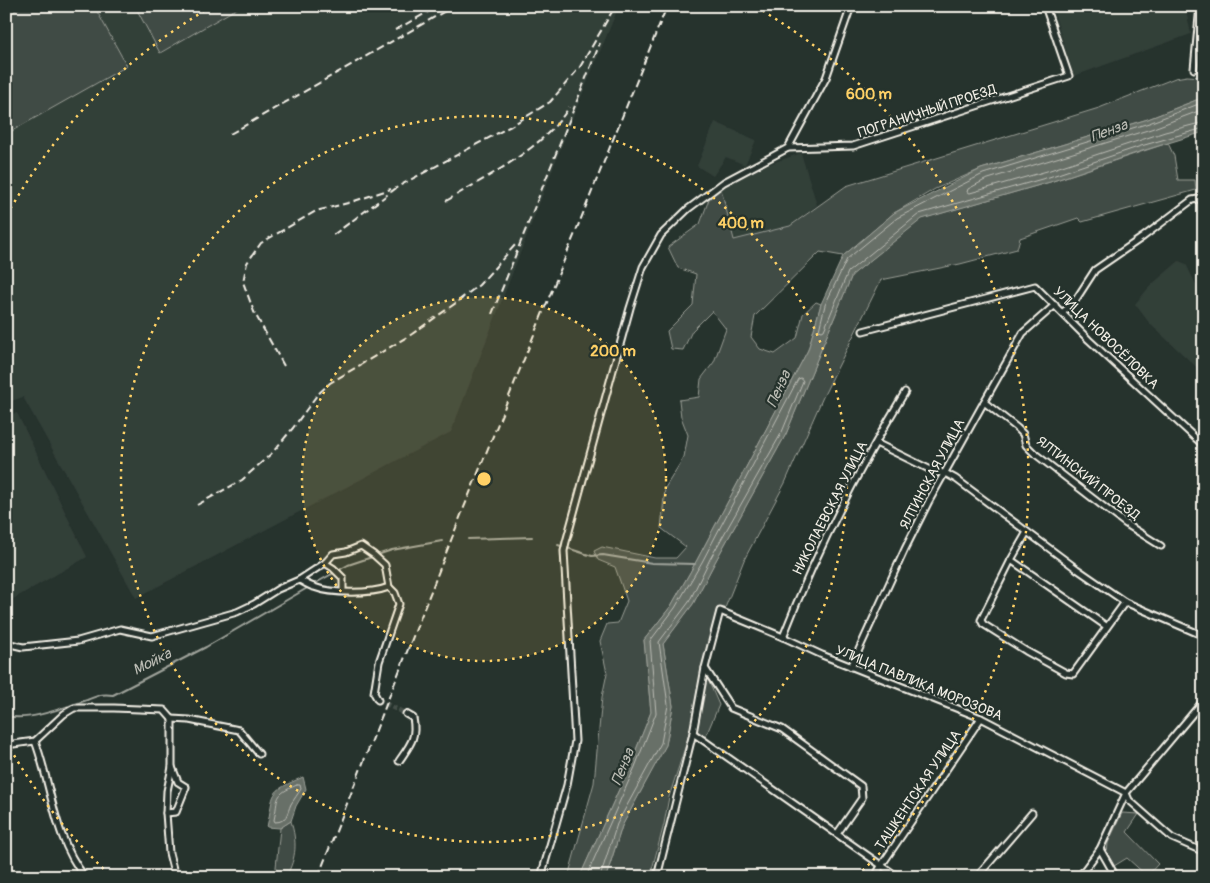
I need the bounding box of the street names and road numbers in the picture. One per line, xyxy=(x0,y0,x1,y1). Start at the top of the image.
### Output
street label: ПОГРАНИЧНЫЙ ПРОЕЗД xyxy=(856,80,999,141)
street label: УЛИЦА НОВОСЁЛОВКА xyxy=(1050,283,1162,393)
street label: ЯЛТИНСКАЯ УЛИЦА xyxy=(896,416,968,532)
street label: ЯЛТИНСКИЙ ПРОЕЗД xyxy=(1033,432,1143,524)
street label: НИКОЛАЕВСКАЯ УЛИЦА xyxy=(789,438,871,578)
street label: УЛИЦА ПАВЛИКА МОРОЗОВА xyxy=(833,642,1005,724)
street label: ТАШКЕНТСКАЯ УЛИЦА xyxy=(871,727,965,853)

